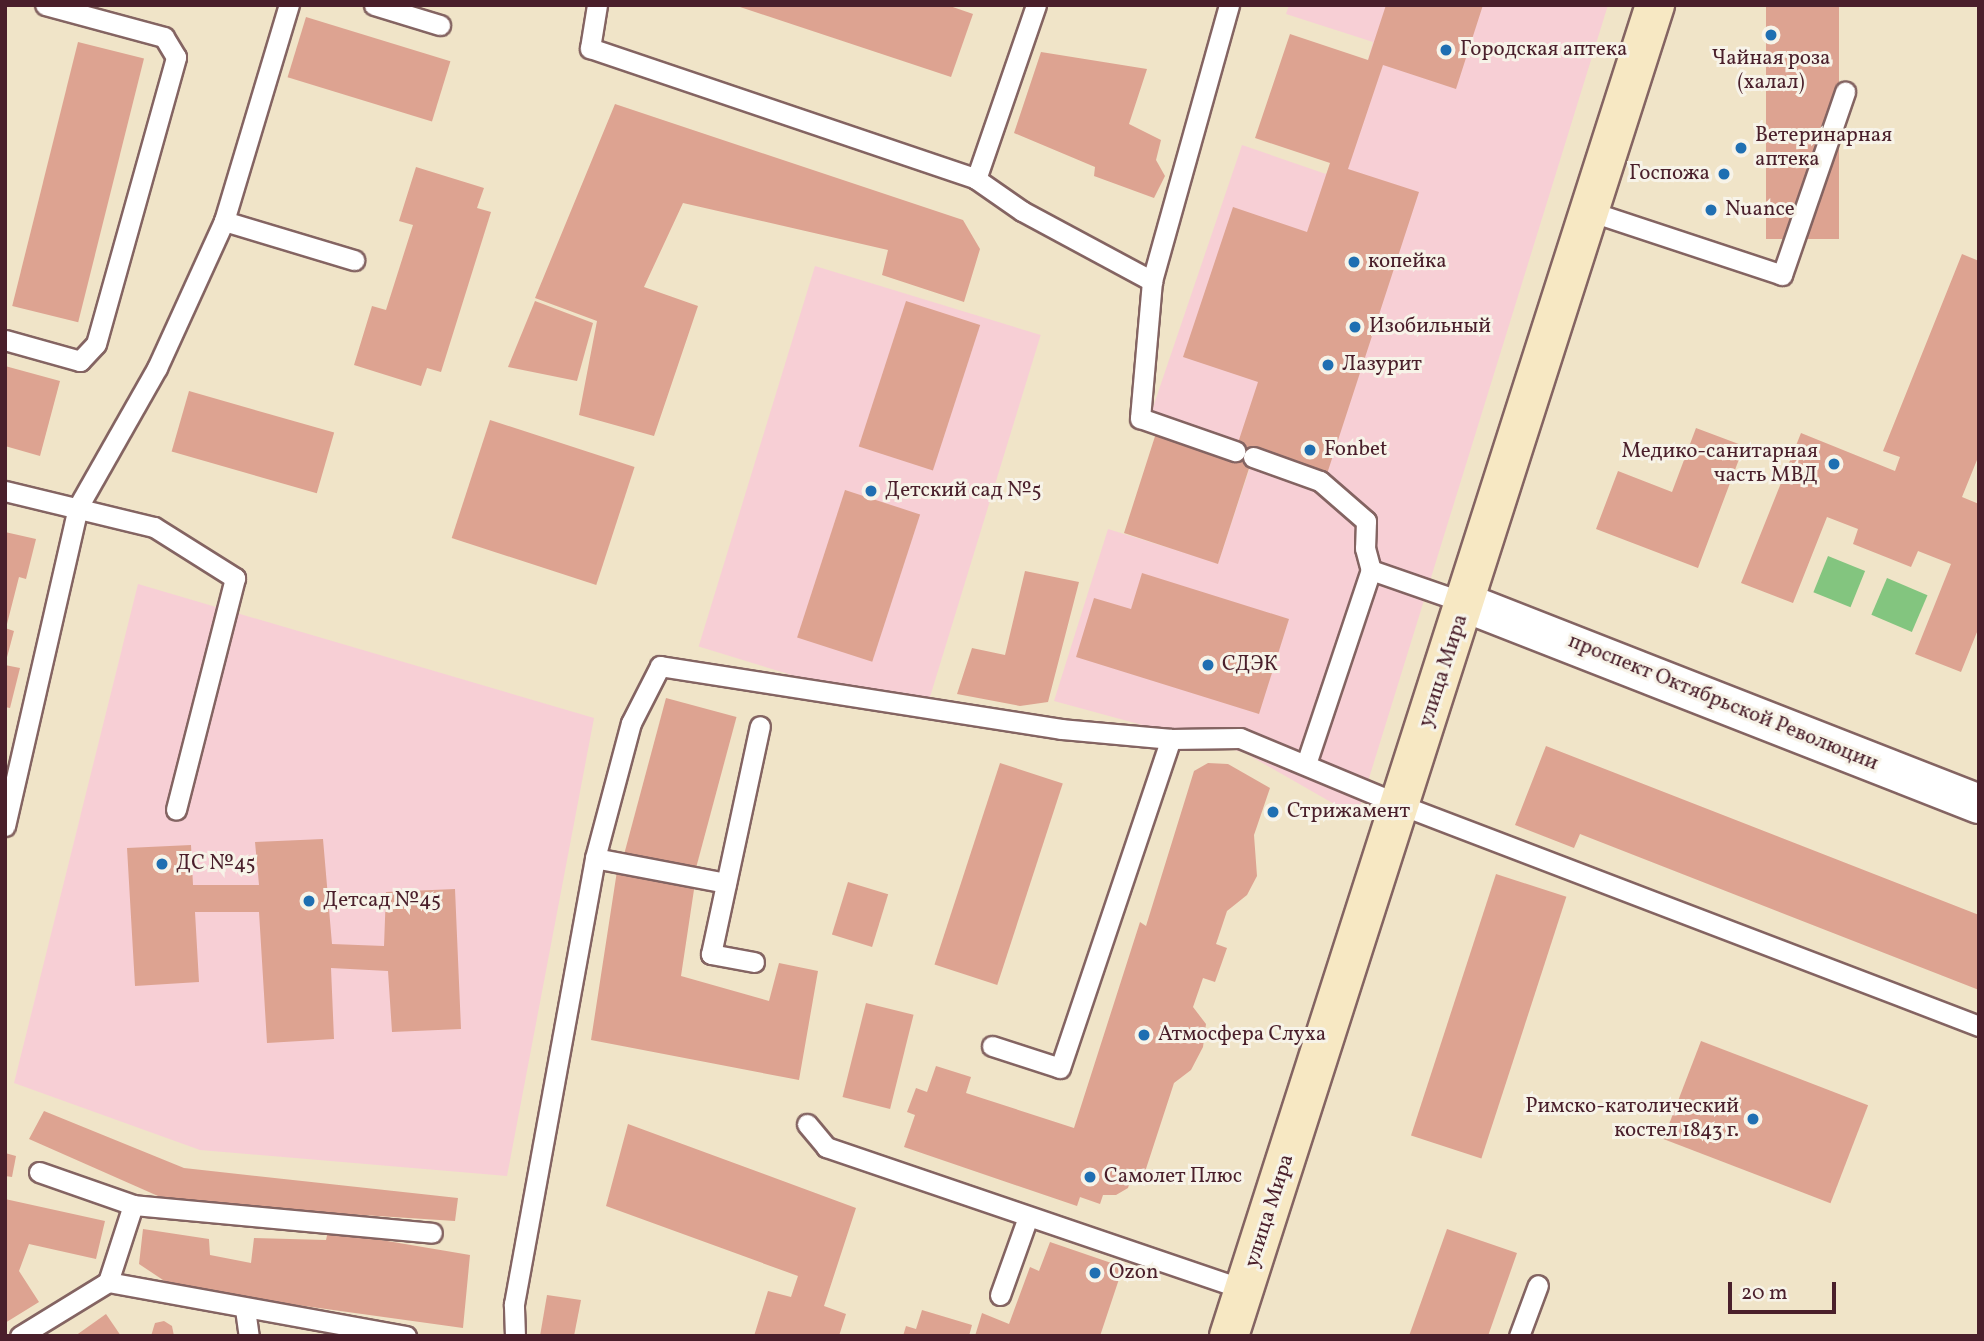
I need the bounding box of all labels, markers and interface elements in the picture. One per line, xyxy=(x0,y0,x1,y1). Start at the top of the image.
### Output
marker: Чайная роза (халал) xyxy=(1763,27,1779,43)
place label: Городская аптека xyxy=(1460,37,1627,63)
marker: Городская аптека xyxy=(1438,42,1454,58)
place label: Чайная роза (халал) xyxy=(1711,46,1831,96)
place label: Ветеринарная аптека xyxy=(1755,123,1892,173)
marker: Ветеринарная аптека xyxy=(1733,140,1749,156)
place label: Госпожа xyxy=(1629,161,1710,187)
marker: Госпожа xyxy=(1716,166,1732,182)
place label: Nuance xyxy=(1725,197,1795,223)
marker: Nuance xyxy=(1703,202,1719,218)
place label: копейка xyxy=(1368,249,1447,275)
marker: копейка xyxy=(1346,254,1362,270)
place label: Изобильный xyxy=(1369,314,1491,340)
marker: Изобильный xyxy=(1347,319,1363,335)
place label: Лазурит xyxy=(1342,352,1422,378)
marker: Лазурит xyxy=(1320,357,1336,373)
place label: Fonbet xyxy=(1324,437,1387,463)
place label: Медико-санитарная часть МВД xyxy=(1622,439,1818,489)
marker: Fonbet xyxy=(1302,442,1318,458)
marker: Медико-санитарная часть МВД xyxy=(1824,454,1844,474)
place label: Детский сад №5 xyxy=(885,478,1041,504)
marker: Детский сад №5 xyxy=(863,483,879,499)
street label: улица Мира xyxy=(1414,611,1474,731)
street label: проспект Октябрьской Революции xyxy=(1564,629,1882,777)
place label: СДЭК xyxy=(1222,652,1278,678)
marker: СДЭК xyxy=(1200,657,1216,673)
place label: Стрижамент xyxy=(1287,799,1410,825)
marker: Стрижамент xyxy=(1265,804,1281,820)
place label: ДС №45 xyxy=(176,851,256,877)
marker: ДС №45 xyxy=(154,856,170,872)
place label: Детсад №45 xyxy=(323,888,441,914)
marker: Детсад №45 xyxy=(301,893,317,909)
place label: Атмосфера Слуха xyxy=(1158,1022,1326,1048)
marker: Атмосфера Слуха xyxy=(1136,1027,1152,1043)
place label: Римско-католический костел 1843 г. xyxy=(1525,1094,1739,1144)
marker: Римско-католический костел 1843 г. xyxy=(1745,1111,1761,1127)
street label: улица Мира xyxy=(1240,1151,1300,1271)
place label: Самолет Плюс xyxy=(1104,1164,1242,1190)
marker: Самолет Плюс xyxy=(1082,1169,1098,1185)
place label: Ozon xyxy=(1109,1260,1159,1286)
marker: Ozon xyxy=(1087,1265,1103,1281)
scale bar xyxy=(1732,1268,1840,1312)
text: 20 m xyxy=(1741,1279,1787,1308)

